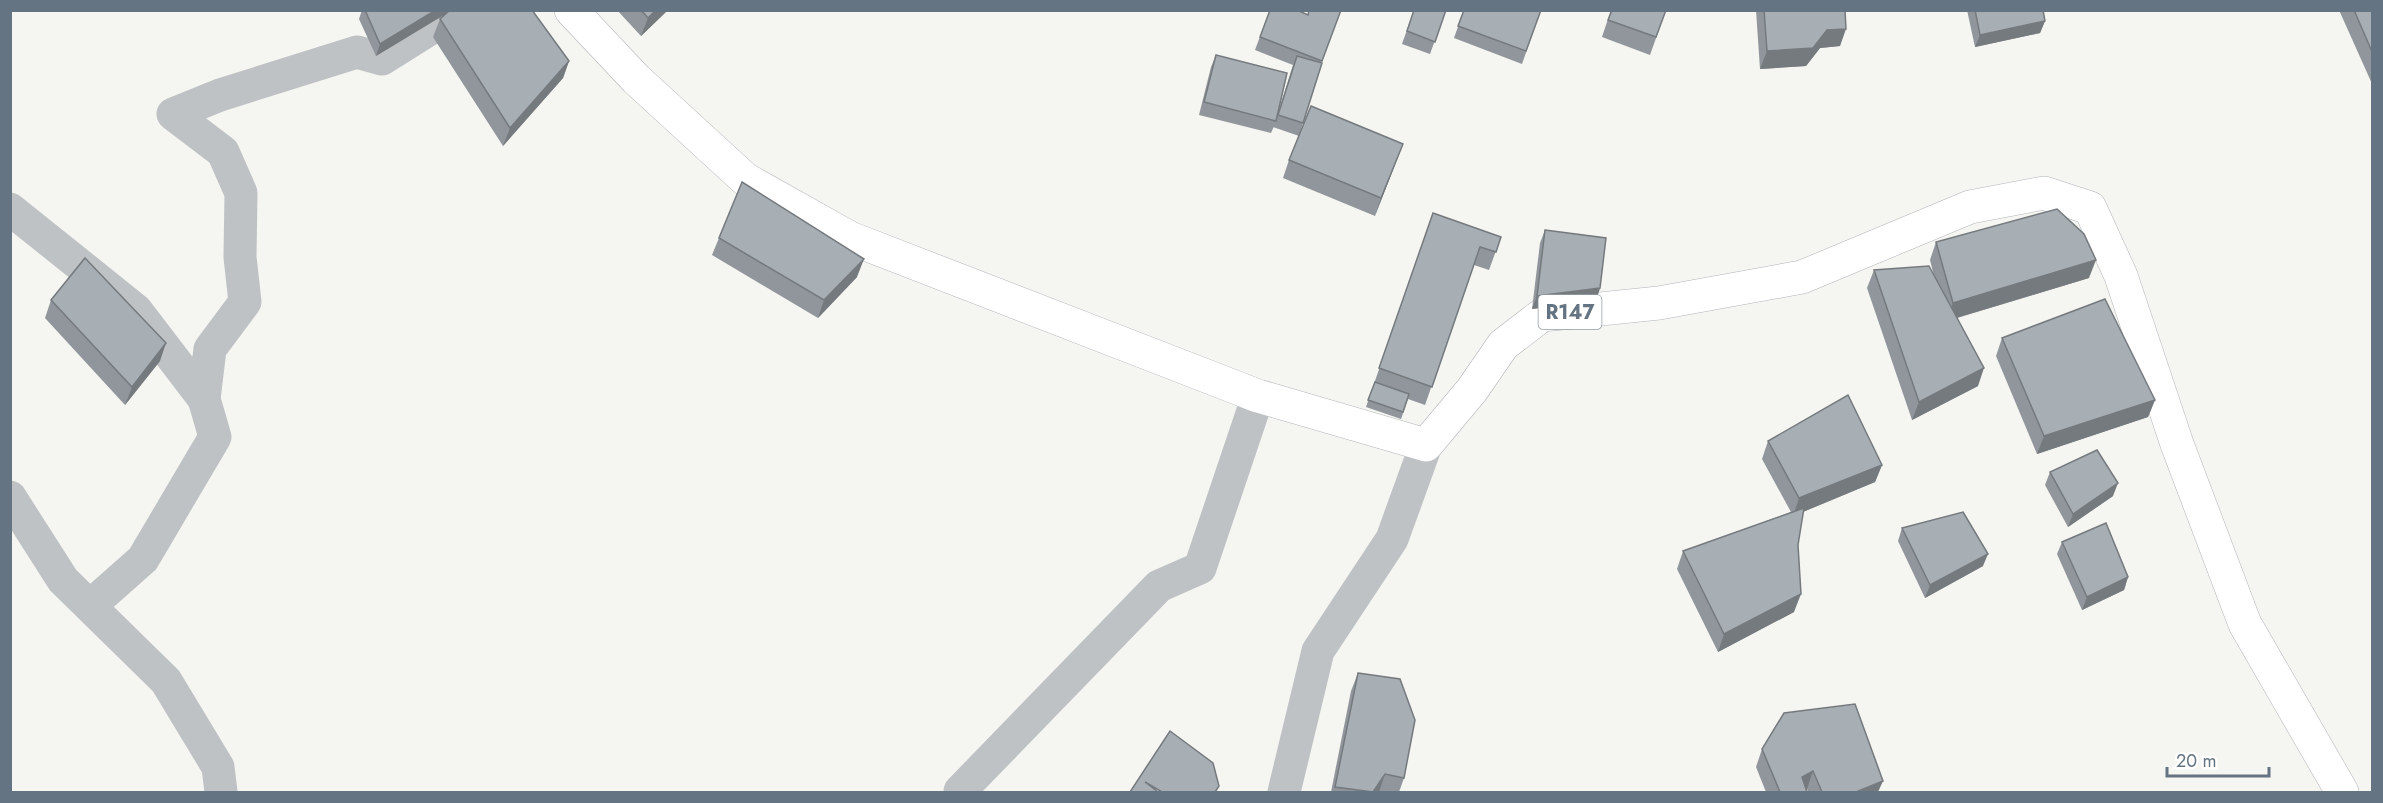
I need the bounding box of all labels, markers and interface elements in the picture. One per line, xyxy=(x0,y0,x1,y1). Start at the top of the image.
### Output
road number: R147 xyxy=(1538,295,1602,329)
scale bar xyxy=(2167,740,2269,778)
text: 20 m xyxy=(2176,748,2216,774)

